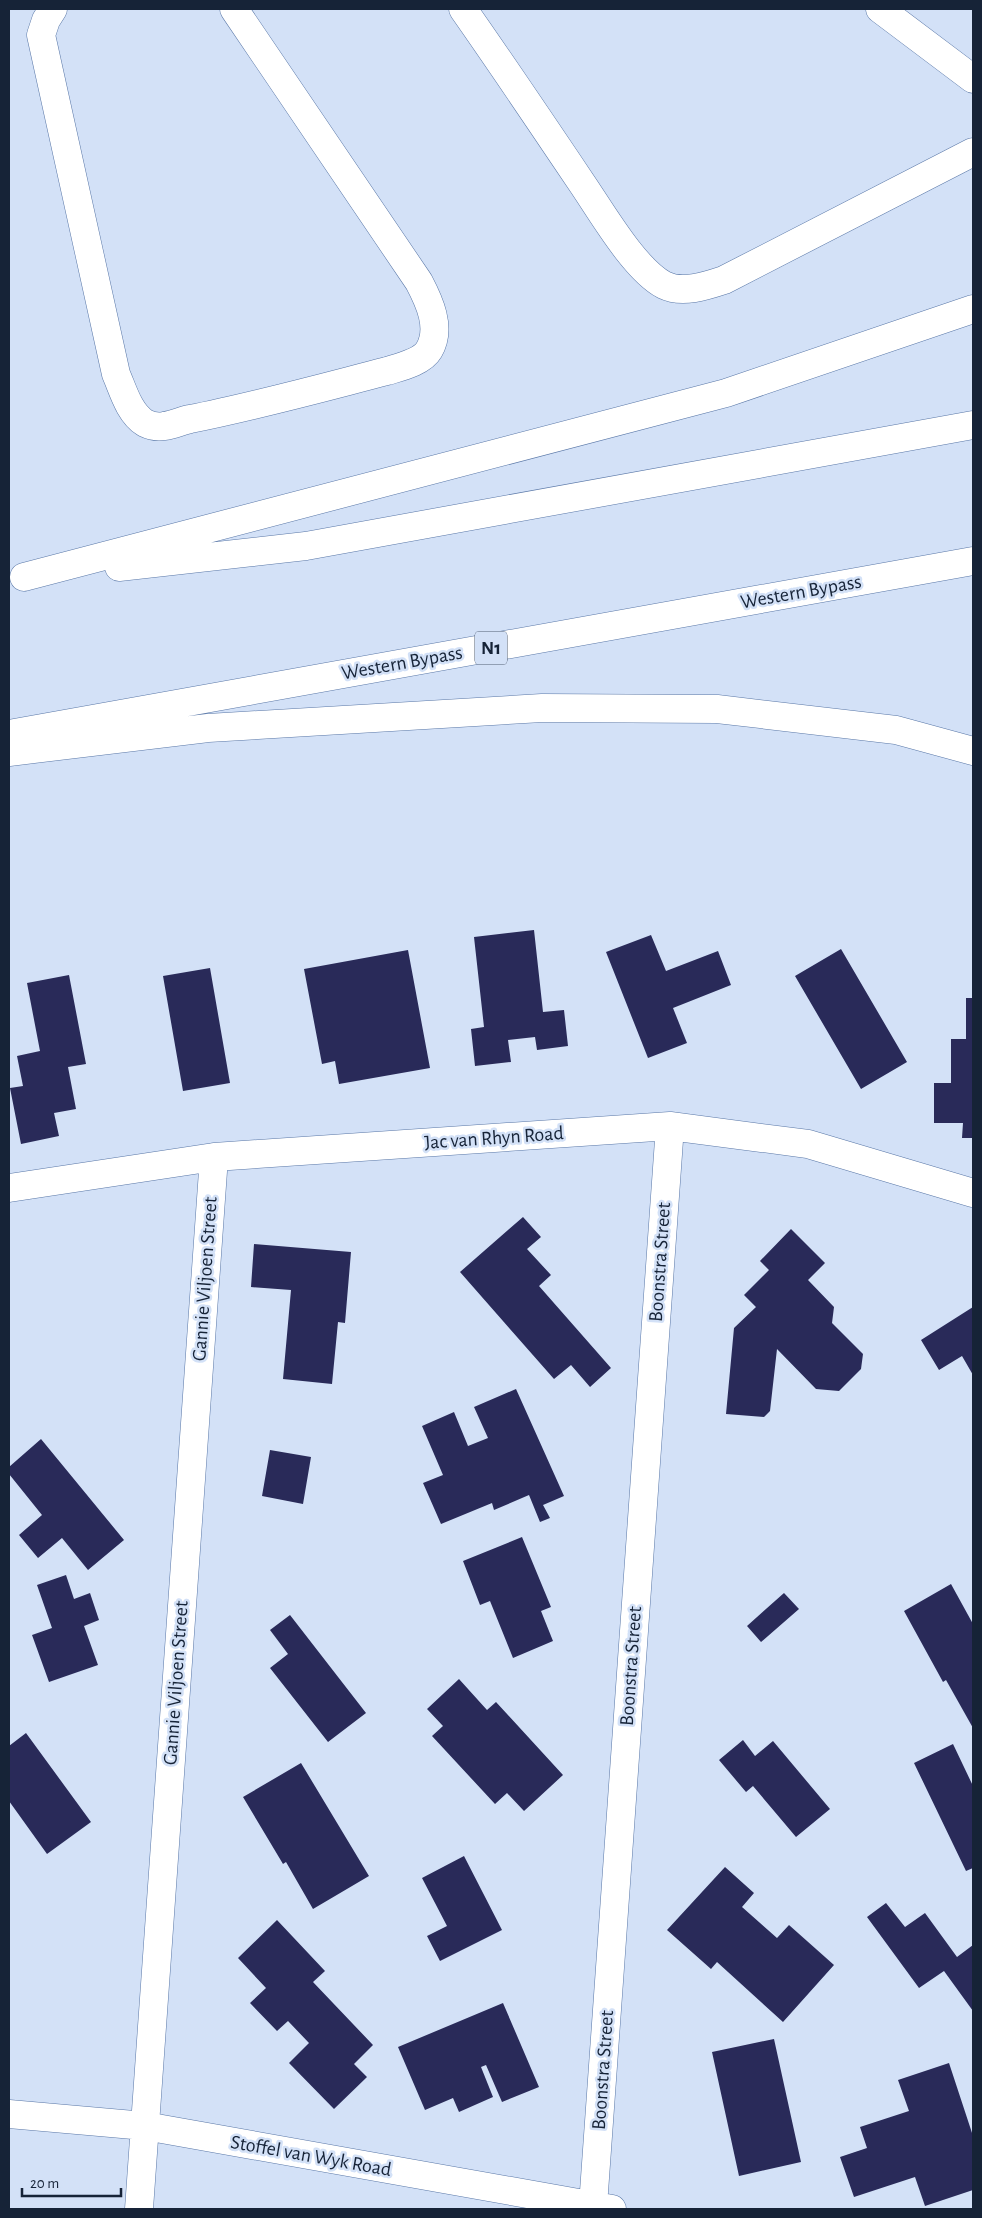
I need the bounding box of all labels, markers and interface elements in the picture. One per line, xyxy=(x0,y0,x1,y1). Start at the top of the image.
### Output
street label: Western Bypass xyxy=(739,572,863,612)
road number: N1 xyxy=(475,632,507,664)
street label: Western Bypass xyxy=(340,643,464,683)
street label: Jac van Rhyn Road xyxy=(424,1123,564,1153)
street label: Gannie Viljoen Street xyxy=(189,1196,221,1362)
street label: Boonstra Street xyxy=(646,1201,674,1323)
street label: Gannie Viljoen Street xyxy=(160,1600,192,1766)
street label: Boonstra Street xyxy=(617,1605,645,1727)
street label: Boonstra Street xyxy=(589,2009,617,2131)
street label: Stoffel van Wyk Road xyxy=(229,2132,393,2180)
scale bar xyxy=(22,2166,121,2198)
text: 20 m xyxy=(30,2176,59,2191)

